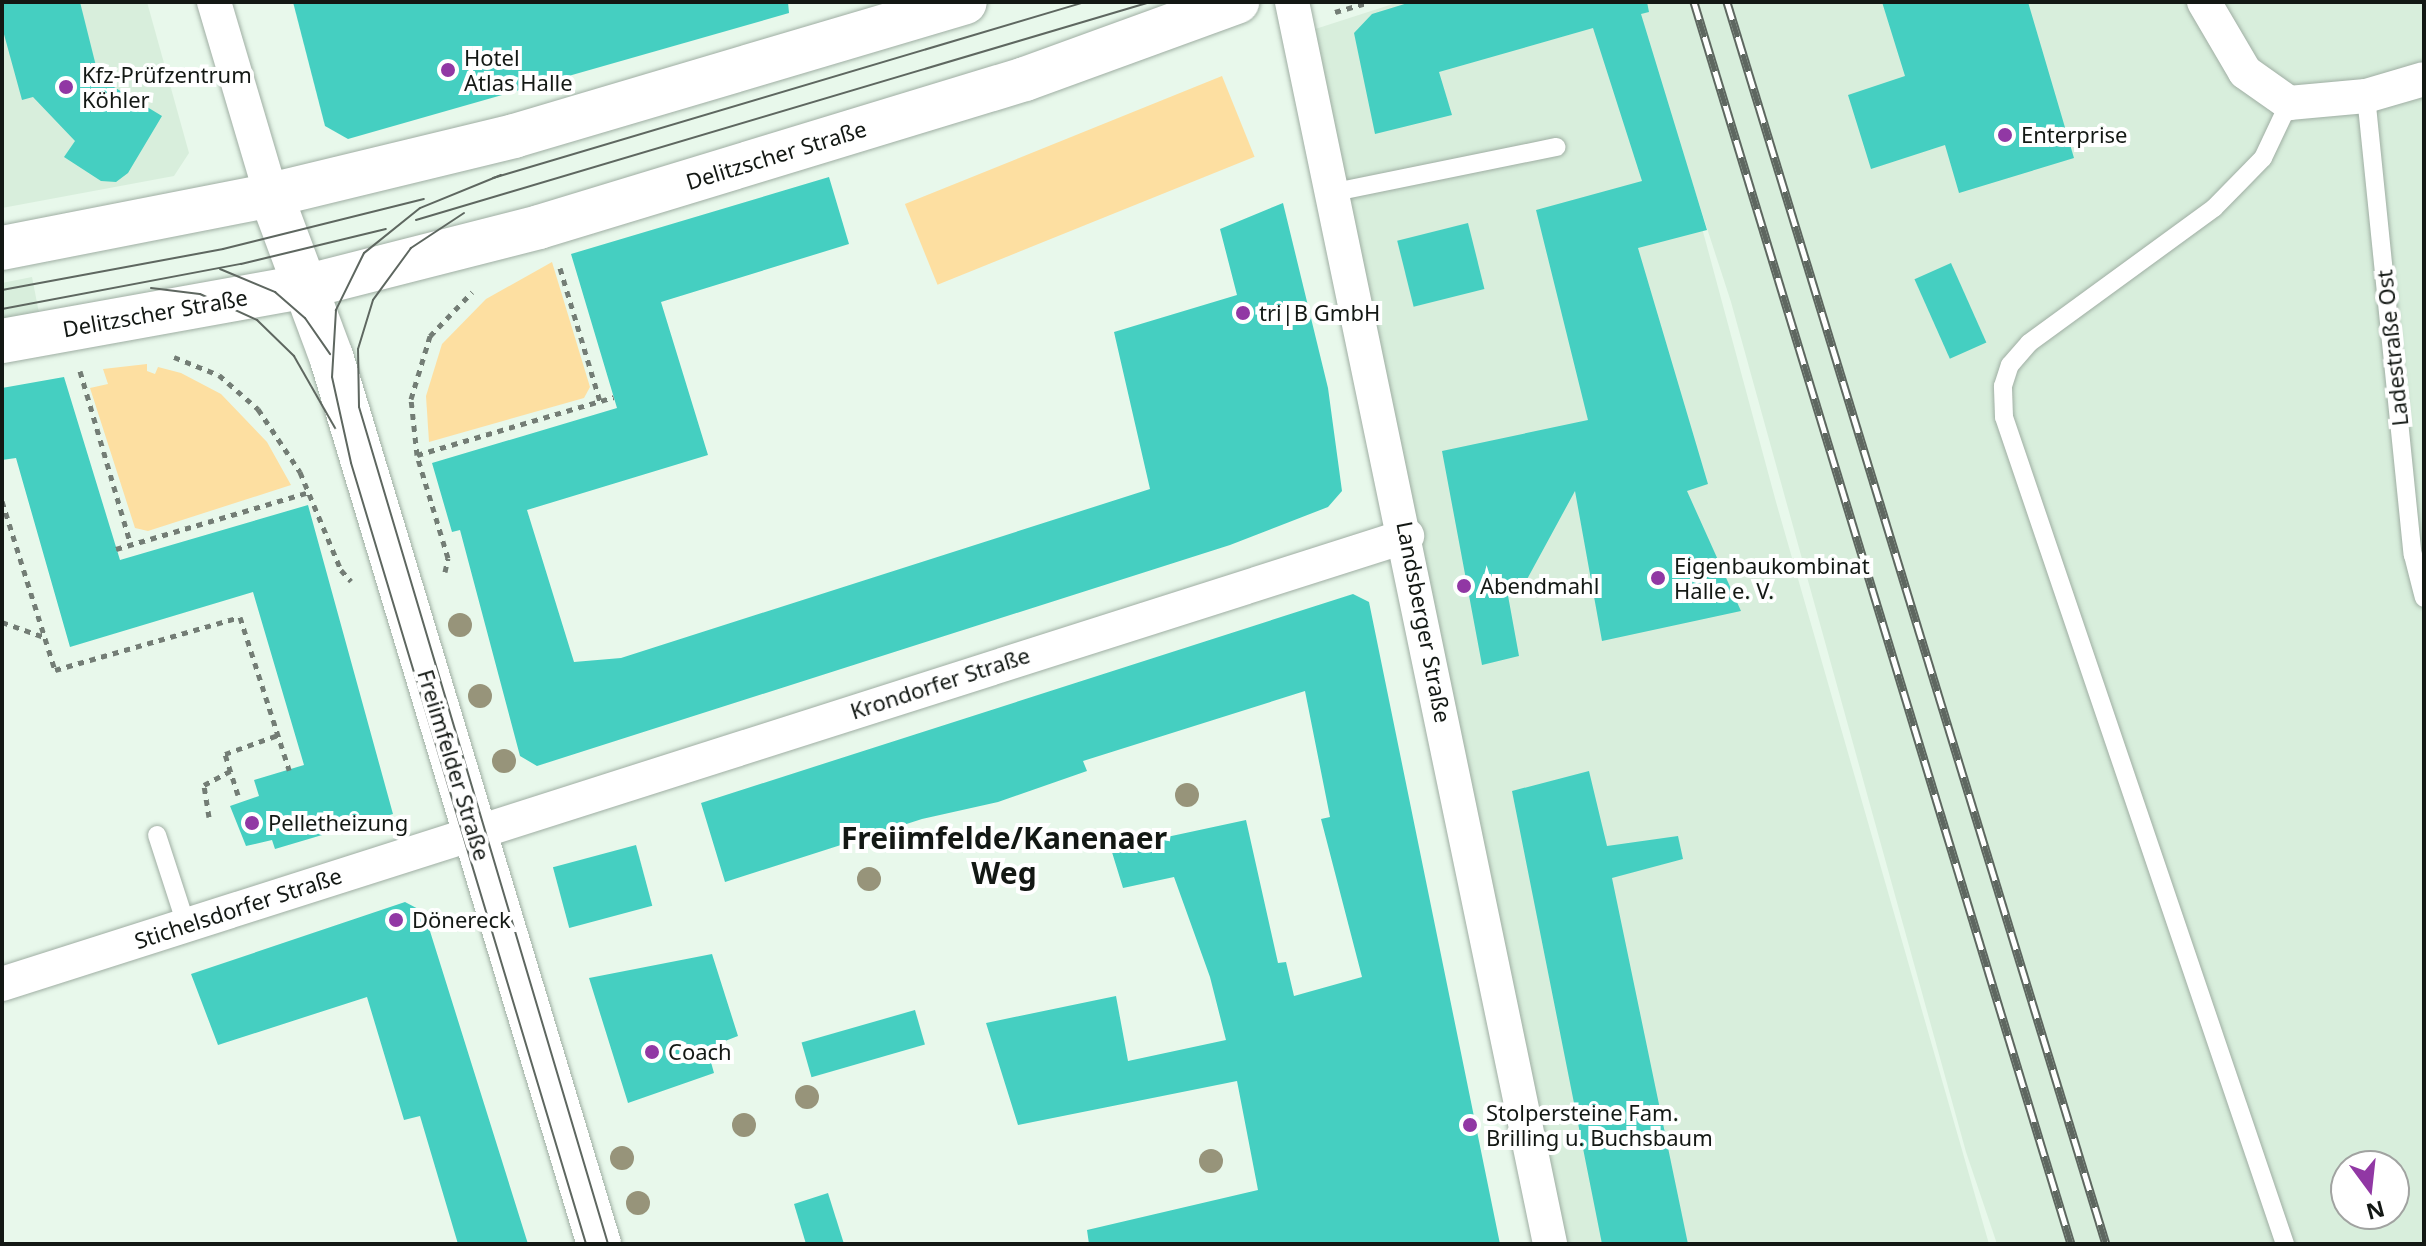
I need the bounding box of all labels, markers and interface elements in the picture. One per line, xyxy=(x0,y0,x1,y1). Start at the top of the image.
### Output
place label: Hotel Atlas Halle xyxy=(464,44,573,96)
place label: Kfz-Prüfzentrum Köhler xyxy=(82,61,252,112)
marker: Hotel Atlas Halle xyxy=(439,61,457,79)
marker: Kfz-Prüfzentrum Köhler xyxy=(57,78,75,96)
street label: Delitzscher Straße xyxy=(683,115,869,195)
place label: Enterprise xyxy=(2021,122,2128,148)
marker: Enterprise xyxy=(1996,126,2014,144)
street label: Ladestraße Ost xyxy=(2371,269,2413,427)
street label: Delitzscher Straße xyxy=(60,284,250,342)
place label: tri|B GmbH xyxy=(1259,300,1380,326)
marker: tri|B GmbH xyxy=(1234,304,1252,322)
street label: Landsberger Straße xyxy=(1392,519,1456,725)
place label: Eigenbaukombinat Halle e. V. xyxy=(1674,552,1870,604)
marker: Eigenbaukombinat Halle e. V. xyxy=(1649,569,1667,587)
place label: Abendmahl xyxy=(1480,573,1599,599)
marker: Abendmahl xyxy=(1455,577,1473,595)
street label: Krondorfer Straße xyxy=(847,642,1033,724)
street label: Freiimfelder Straße xyxy=(412,666,496,864)
place label: Pelletheizung xyxy=(268,810,408,836)
marker: Pelletheizung xyxy=(243,814,261,832)
district label: Freiimfelde/Kanenaer Weg xyxy=(841,820,1167,890)
street label: Stichelsdorfer Straße xyxy=(131,862,345,954)
place label: Dönereck xyxy=(412,907,511,933)
marker: Dönereck xyxy=(387,911,405,929)
place label: Coach xyxy=(668,1039,732,1065)
marker: Coach xyxy=(643,1043,661,1061)
place label: Stolpersteine Fam. Brilling u. Buchsbaum xyxy=(1486,1099,1713,1150)
marker: Stolpersteine Fam. Brilling u. Buchsbaum xyxy=(1461,1116,1479,1134)
north arrow xyxy=(2330,1150,2410,1230)
text: N xyxy=(2363,1194,2388,1228)

